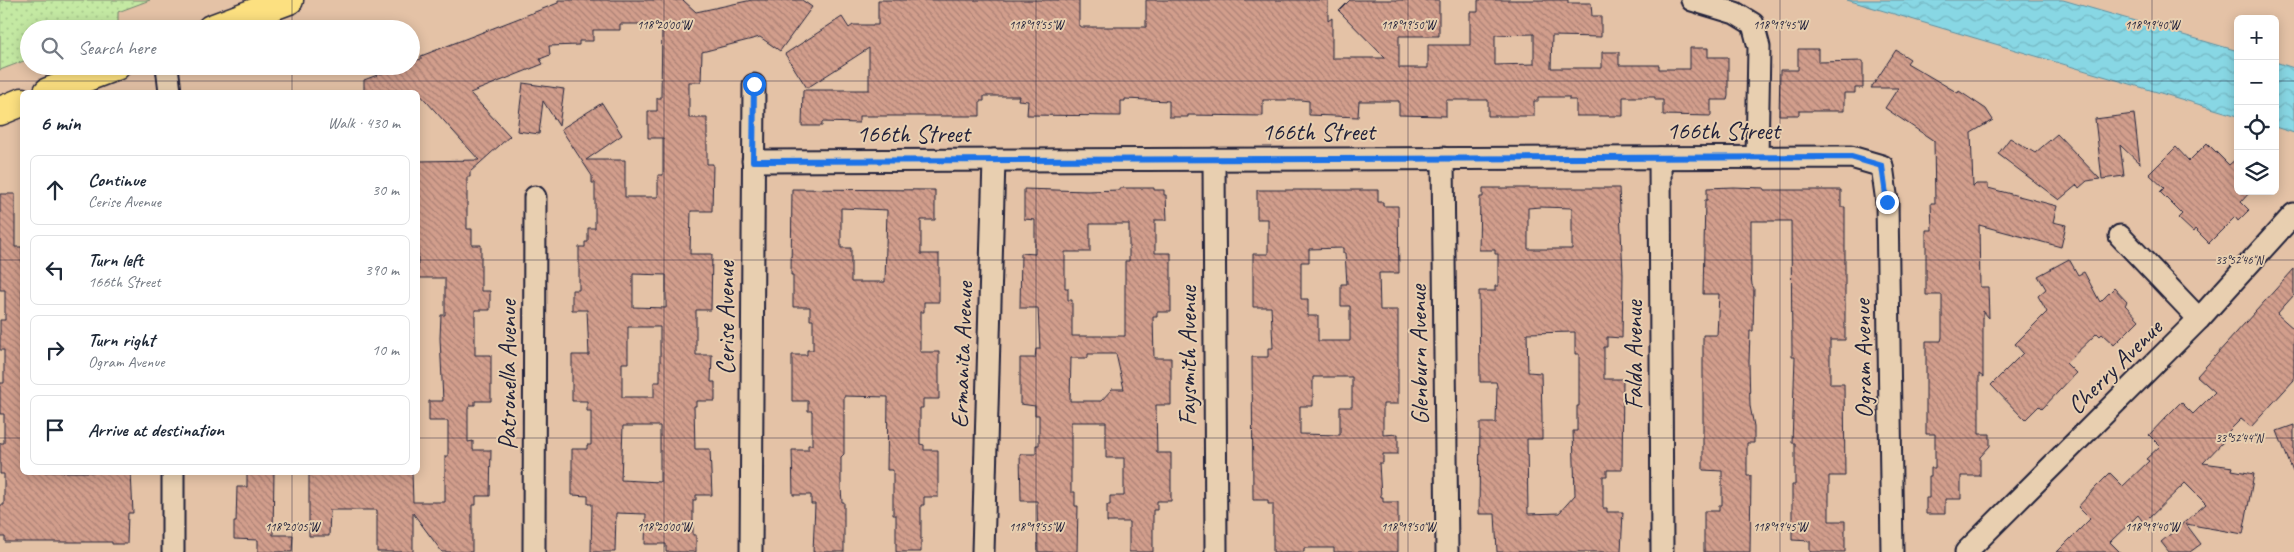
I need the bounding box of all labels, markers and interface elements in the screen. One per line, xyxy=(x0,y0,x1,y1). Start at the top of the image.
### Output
map controls xyxy=(2234,15,2279,195)
button: + xyxy=(2234,15,2279,60)
text: 118°20'00"W xyxy=(637,17,693,33)
text: 118°19'55"W xyxy=(1009,17,1065,33)
text: 118°19'50"W xyxy=(1381,17,1437,33)
text: 118°19'45"W xyxy=(1753,17,1809,33)
text: 118°19'40"W xyxy=(2125,17,2181,33)
search box xyxy=(20,20,420,75)
icon: search xyxy=(38,34,66,62)
text: Search here xyxy=(78,36,155,60)
button: − xyxy=(2234,60,2279,105)
route start xyxy=(743,73,766,96)
button: locate xyxy=(2234,105,2279,150)
text: 6 min xyxy=(40,110,81,136)
text: Walk · 430 m xyxy=(328,113,400,133)
street label: 166th Street xyxy=(1666,115,1782,147)
street label: 166th Street xyxy=(1261,116,1377,148)
street label: 166th Street xyxy=(856,118,972,150)
button: layers xyxy=(2234,150,2279,195)
text: Continue xyxy=(88,168,145,192)
icon: ahead xyxy=(41,176,69,204)
text: 30 m xyxy=(372,180,399,200)
route end xyxy=(1876,191,1899,214)
text: Cerise Avenue xyxy=(88,192,161,212)
text: Turn left xyxy=(88,248,143,272)
text: 33°52'46"N xyxy=(2215,252,2264,268)
icon: left xyxy=(41,256,69,284)
street label: Cerise Avenue xyxy=(710,259,742,375)
text: 390 m xyxy=(365,260,399,280)
text: 166th Street xyxy=(88,272,161,292)
street label: Ermanita Avenue xyxy=(943,279,981,429)
street label: Glenburn Avenue xyxy=(1402,283,1436,425)
street label: Faysmith Avenue xyxy=(1172,284,1204,426)
street label: Ogram Avenue xyxy=(1846,297,1880,419)
street label: Patronella Avenue xyxy=(492,298,524,450)
street label: Falda Avenue xyxy=(1618,299,1650,409)
street label: Cherry Avenue xyxy=(2060,311,2170,421)
text: Turn right xyxy=(88,328,155,352)
icon: right xyxy=(41,336,69,364)
text: 10 m xyxy=(372,340,399,360)
text: Ogram Avenue xyxy=(88,352,164,372)
icon: arrive xyxy=(41,416,69,444)
text: Arrive at destination xyxy=(88,418,224,442)
text: 33°52'44"N xyxy=(2215,430,2264,446)
text: 118°20'05"W xyxy=(265,519,321,535)
text: 118°20'00"W xyxy=(637,519,693,535)
text: 118°19'55"W xyxy=(1009,519,1065,535)
text: 118°19'50"W xyxy=(1381,519,1437,535)
text: 118°19'45"W xyxy=(1753,519,1809,535)
text: 118°19'40"W xyxy=(2125,519,2181,535)

